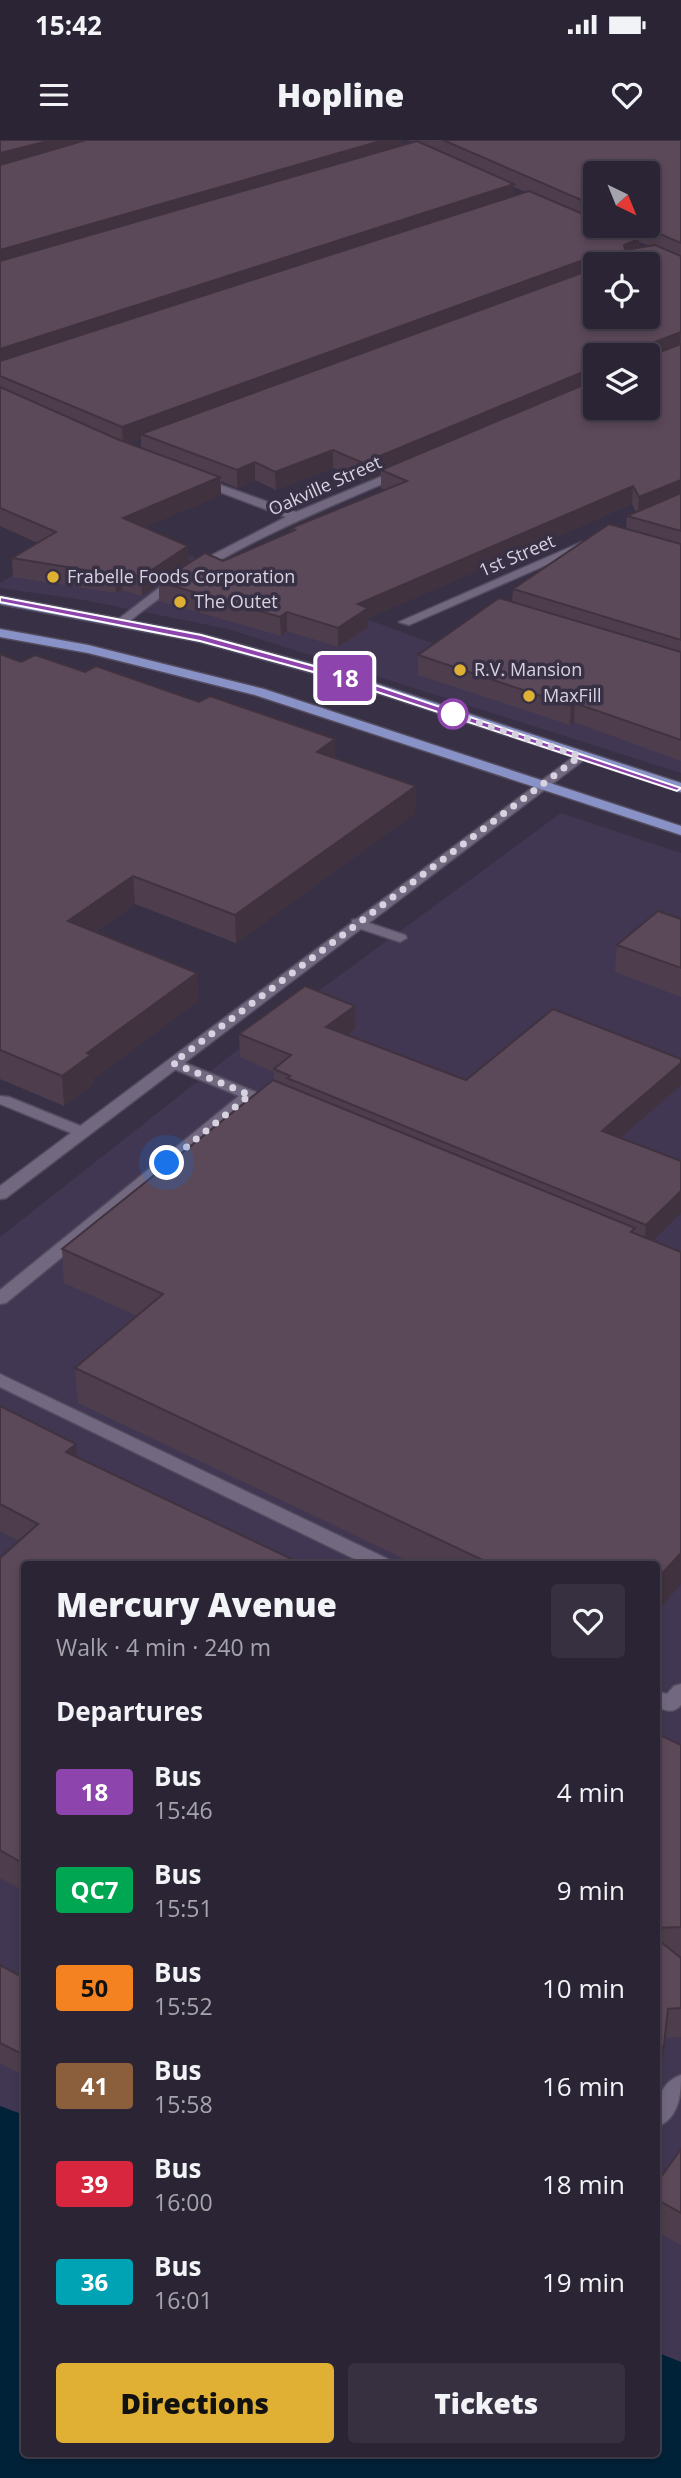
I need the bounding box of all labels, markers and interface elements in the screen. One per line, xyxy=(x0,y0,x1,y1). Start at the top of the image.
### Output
text: 15:42 xyxy=(35,7,102,43)
text: Hopline xyxy=(277,73,404,116)
icon: menu xyxy=(35,76,73,114)
icon: heart xyxy=(608,76,646,114)
north arrow xyxy=(583,161,660,238)
map controls xyxy=(583,161,660,420)
button: locate xyxy=(583,252,660,329)
button: layers xyxy=(583,343,660,420)
street label: Oakville Street xyxy=(264,449,385,521)
street label: 1st Street xyxy=(475,528,558,582)
place label: Frabelle Foods Corporation xyxy=(67,564,295,588)
marker: Frabelle Foods Corporation xyxy=(45,569,61,585)
place label: The Outet xyxy=(194,589,278,613)
marker: The Outet xyxy=(172,594,188,610)
line badge: 18 xyxy=(314,655,376,701)
place label: R.V. Mansion xyxy=(474,657,582,681)
text: 18 xyxy=(331,661,359,694)
marker: R.V. Mansion xyxy=(452,662,468,678)
place label: MaxFill xyxy=(543,683,602,707)
marker: MaxFill xyxy=(521,688,537,704)
unlabelled marker xyxy=(438,699,468,729)
your location xyxy=(149,1145,184,1180)
text: Mercury Avenue xyxy=(56,1582,337,1627)
button: heart xyxy=(551,1584,625,1658)
text: Walk · 4 min · 240 m xyxy=(56,1631,271,1663)
text: Departures xyxy=(56,1693,203,1729)
text: Bus xyxy=(154,1758,201,1794)
text: 4 min xyxy=(557,1774,625,1810)
text: 18 xyxy=(81,1775,108,1808)
text: 15:46 xyxy=(154,1794,213,1826)
text: Bus xyxy=(154,1856,201,1892)
text: 9 min xyxy=(557,1872,625,1908)
text: QC7 xyxy=(70,1873,119,1906)
text: 15:51 xyxy=(154,1892,213,1924)
text: Bus xyxy=(154,1954,201,1990)
text: 10 min xyxy=(542,1970,625,2006)
text: 50 xyxy=(81,1971,108,2004)
text: 15:52 xyxy=(154,1990,213,2022)
text: Bus xyxy=(154,2052,201,2088)
text: 16 min xyxy=(542,2068,625,2104)
text: 41 xyxy=(81,2069,108,2102)
text: 15:58 xyxy=(154,2088,213,2120)
text: Bus xyxy=(154,2150,201,2186)
text: 18 min xyxy=(542,2166,625,2202)
text: 39 xyxy=(81,2167,108,2200)
text: 16:00 xyxy=(154,2186,213,2218)
text: Bus xyxy=(154,2248,201,2284)
text: 19 min xyxy=(542,2264,625,2300)
text: 36 xyxy=(81,2265,108,2298)
text: 16:01 xyxy=(154,2284,213,2316)
button: Directions xyxy=(56,2363,334,2443)
button: Tickets xyxy=(348,2363,625,2443)

